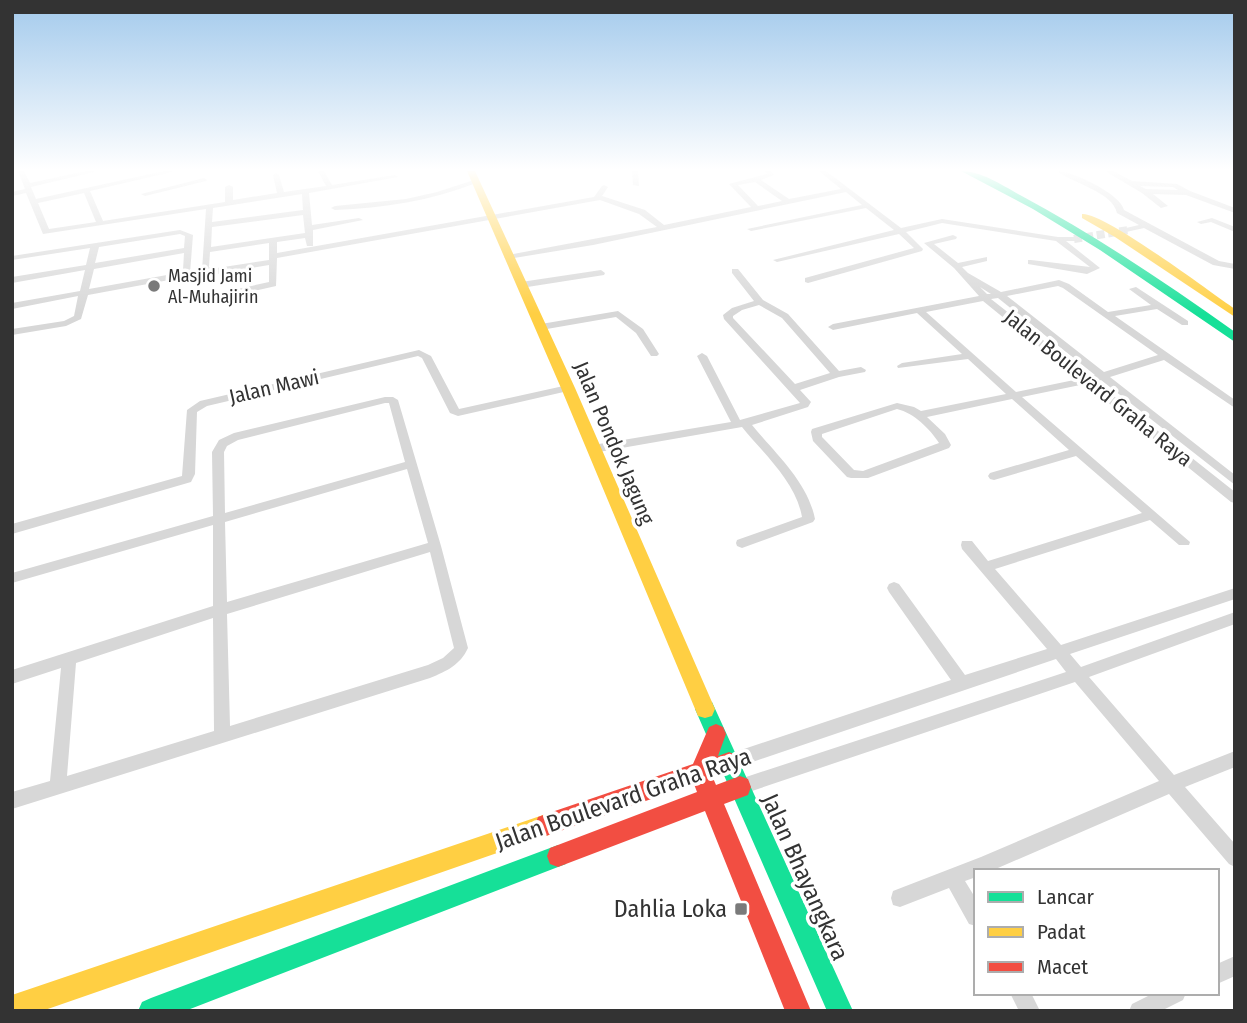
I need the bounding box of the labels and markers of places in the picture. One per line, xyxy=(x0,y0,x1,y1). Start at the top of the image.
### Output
place label: Masjid Jami Al-Muhajirin xyxy=(168,265,258,308)
marker: Masjid Jami Al-Muhajirin xyxy=(146,278,162,294)
place label: Dahlia Loka xyxy=(614,895,727,923)
marker: Dahlia Loka xyxy=(733,901,749,917)

